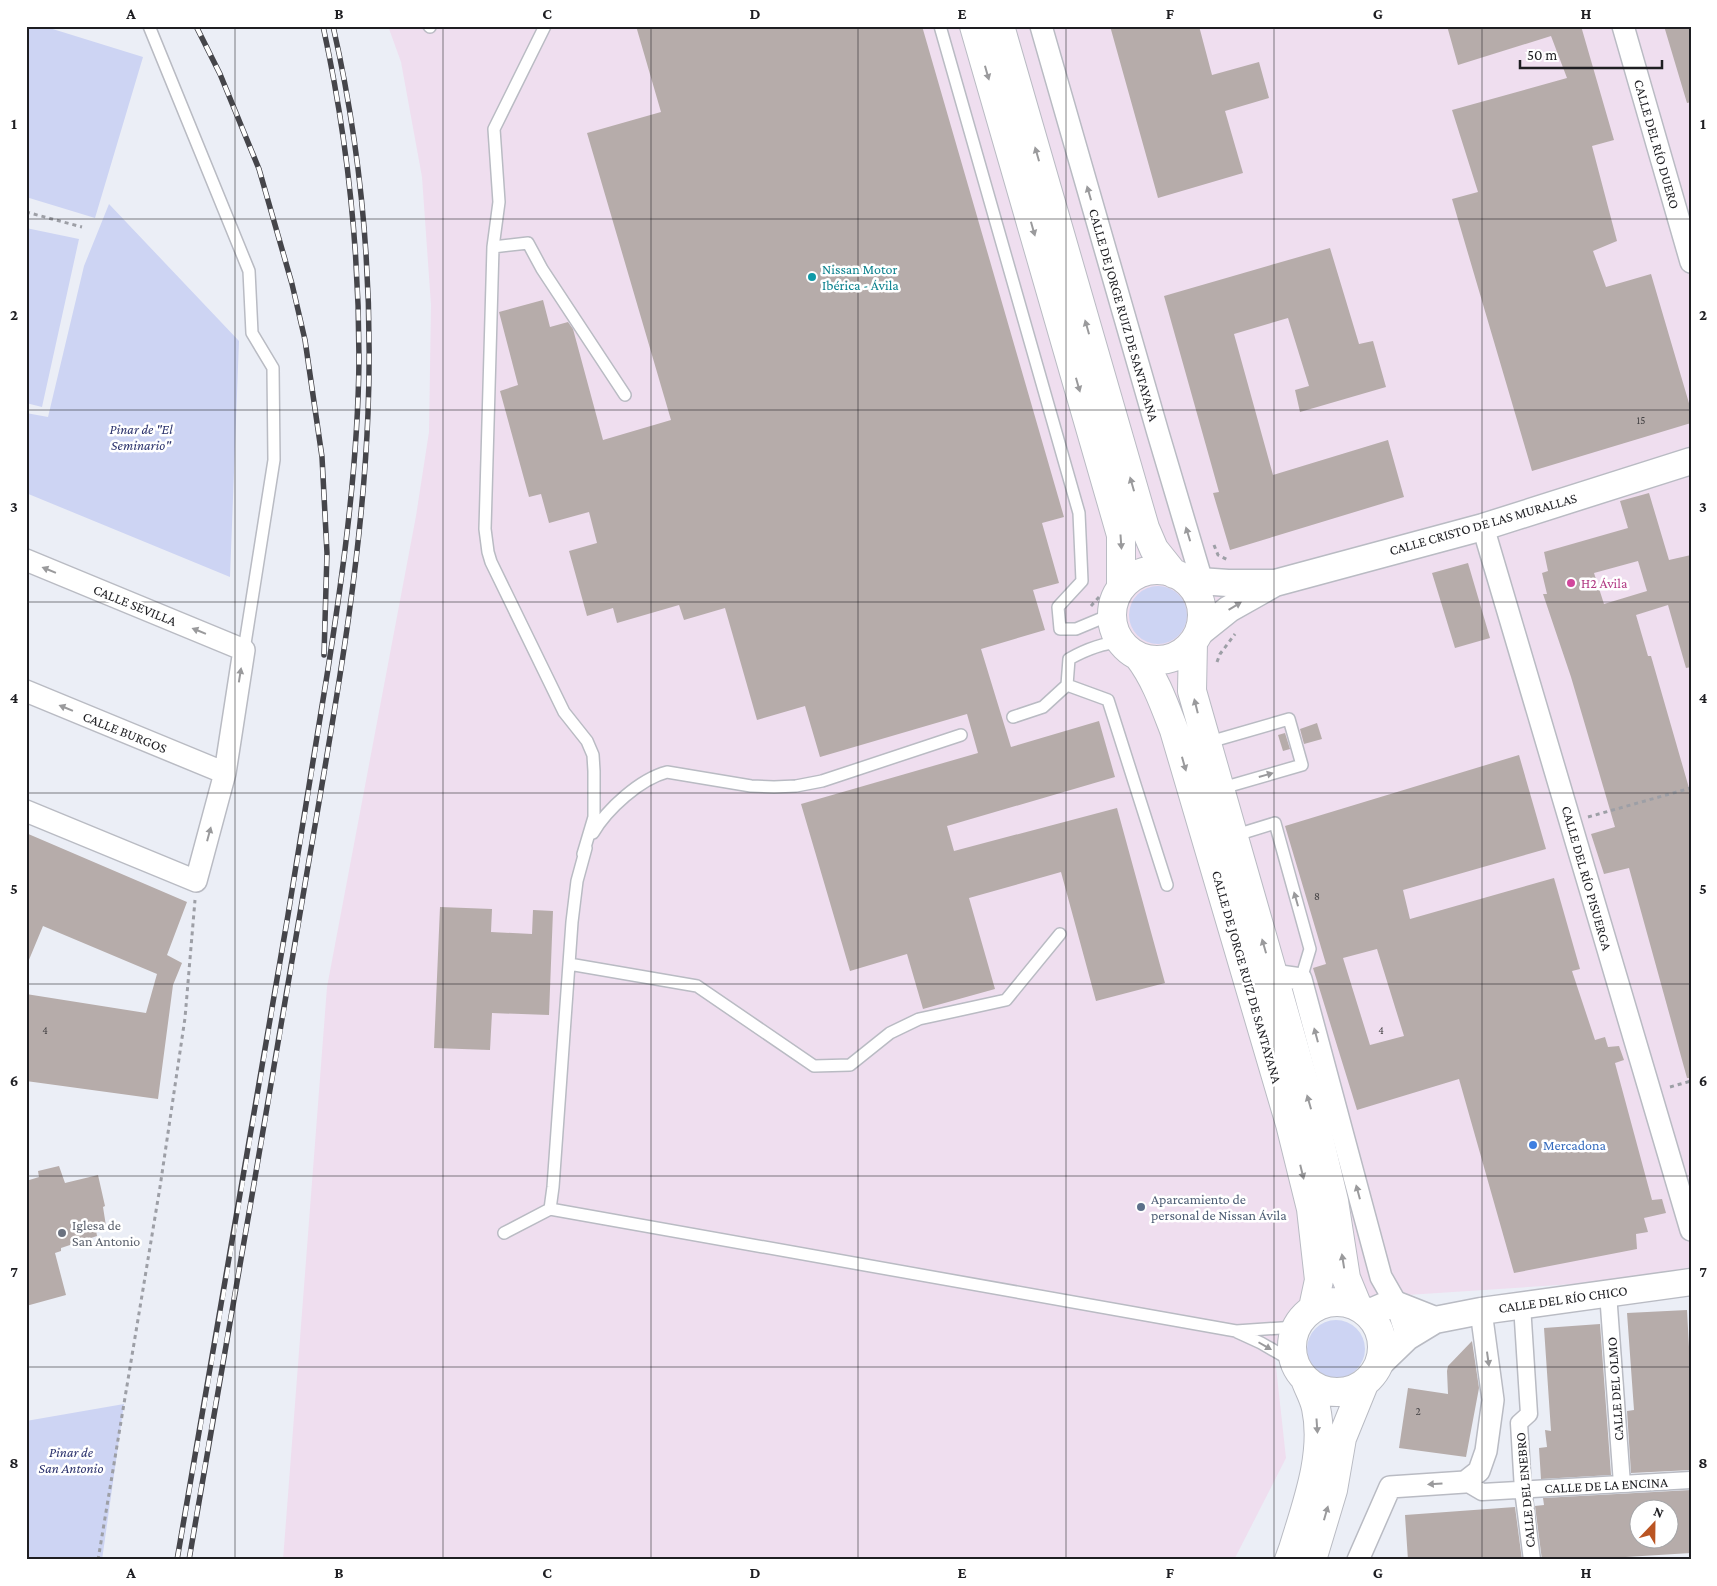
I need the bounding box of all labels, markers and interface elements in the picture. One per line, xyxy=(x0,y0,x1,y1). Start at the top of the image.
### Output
text: A xyxy=(125,5,136,22)
text: B xyxy=(334,5,344,22)
text: C xyxy=(542,5,552,22)
text: D xyxy=(749,5,761,22)
text: E xyxy=(957,5,967,22)
text: F xyxy=(1166,5,1175,22)
text: G xyxy=(1373,5,1383,22)
text: H xyxy=(1581,5,1592,22)
scale bar xyxy=(1520,38,1662,70)
text: 50 m xyxy=(1527,47,1557,63)
one-way arrow xyxy=(984,66,992,81)
street label: CALLE DEL RÍO DUERO xyxy=(1631,77,1683,211)
text: 1 xyxy=(11,115,17,132)
text: 1 xyxy=(1700,115,1706,132)
one-way arrow xyxy=(1032,147,1040,162)
one-way arrow xyxy=(1085,186,1093,201)
street label: CALLE DE JORGE RUIZ DE SANTAYANA xyxy=(1086,207,1162,423)
one-way arrow xyxy=(1029,222,1037,237)
place label: Nissan Motor Ibérica - Ávila xyxy=(822,261,899,293)
marker: Nissan Motor Ibérica - Ávila xyxy=(806,271,818,283)
text: 2 xyxy=(10,306,18,323)
text: 2 xyxy=(1699,306,1707,323)
one-way arrow xyxy=(1082,320,1090,335)
one-way arrow xyxy=(1074,378,1082,393)
house number: 15 xyxy=(1637,414,1645,426)
park label: Pinar de "El Seminario" xyxy=(109,421,173,453)
one-way arrow xyxy=(1127,476,1135,491)
street label: CALLE CRISTO DE LAS MURALLAS xyxy=(1387,489,1579,558)
text: 3 xyxy=(10,498,18,515)
text: 3 xyxy=(1699,498,1707,515)
one-way arrow xyxy=(1184,527,1191,542)
one-way arrow xyxy=(1118,534,1126,550)
one-way arrow xyxy=(42,565,56,573)
place label: H2 Ávila xyxy=(1581,575,1628,591)
marker: H2 Ávila xyxy=(1565,577,1577,589)
street label: CALLE SEVILLA xyxy=(91,581,179,629)
one-way arrow xyxy=(1229,601,1242,610)
one-way arrow xyxy=(191,627,206,635)
one-way arrow xyxy=(237,666,245,682)
text: 4 xyxy=(10,689,19,706)
text: 4 xyxy=(1699,689,1708,706)
one-way arrow xyxy=(1192,698,1200,713)
one-way arrow xyxy=(59,703,73,711)
street label: CALLE BURGOS xyxy=(81,708,170,756)
one-way arrow xyxy=(1180,757,1188,772)
one-way arrow xyxy=(1258,771,1273,779)
street label: CALLE DEL RÍO PISUERGA xyxy=(1559,804,1615,952)
one-way arrow xyxy=(205,826,213,841)
street label: CALLE DE JORGE RUIZ DE SANTAYANA xyxy=(1209,869,1285,1085)
text: 5 xyxy=(10,880,18,897)
text: 5 xyxy=(1699,880,1707,897)
house number: 8 xyxy=(1314,890,1320,902)
one-way arrow xyxy=(1292,891,1300,906)
one-way arrow xyxy=(1260,938,1268,953)
house number: 4 xyxy=(42,1024,48,1036)
house number: 4 xyxy=(1378,1024,1384,1036)
one-way arrow xyxy=(1312,1028,1320,1043)
text: 6 xyxy=(10,1072,18,1089)
text: 6 xyxy=(1699,1072,1707,1089)
one-way arrow xyxy=(1305,1095,1313,1110)
place label: Mercadona xyxy=(1543,1137,1607,1153)
marker: Mercadona xyxy=(1527,1139,1539,1151)
one-way arrow xyxy=(1298,1165,1306,1180)
one-way arrow xyxy=(1354,1185,1362,1200)
place label: Aparcamiento de personal de Nissan Ávila xyxy=(1151,1191,1287,1223)
marker: Aparcamiento de personal de Nissan Ávila xyxy=(1135,1201,1147,1213)
place label: Iglesa de San Antonio xyxy=(72,1217,140,1249)
marker: Iglesa de San Antonio xyxy=(56,1227,68,1239)
one-way arrow xyxy=(1339,1253,1347,1269)
text: 7 xyxy=(10,1263,18,1280)
text: 7 xyxy=(1699,1263,1707,1280)
street label: CALLE DEL RÍO CHICO xyxy=(1497,1282,1629,1316)
street label: CALLE DEL OLMO xyxy=(1603,1336,1627,1442)
one-way arrow xyxy=(1259,1341,1272,1350)
one-way arrow xyxy=(1484,1351,1492,1367)
house number: 2 xyxy=(1415,1405,1421,1417)
one-way arrow xyxy=(1314,1418,1322,1434)
street label: CALLE DEL ENEBRO xyxy=(1512,1432,1538,1548)
park label: Pinar de San Antonio xyxy=(39,1444,103,1476)
text: 8 xyxy=(9,1454,19,1471)
text: 8 xyxy=(1698,1454,1708,1471)
street label: CALLE DE LA ENCINA xyxy=(1544,1474,1668,1496)
one-way arrow xyxy=(1427,1481,1443,1489)
north arrow xyxy=(1630,1498,1680,1548)
text: N xyxy=(1651,1503,1667,1521)
one-way arrow xyxy=(1323,1505,1331,1520)
text: A xyxy=(125,1564,136,1581)
text: B xyxy=(334,1564,344,1581)
text: C xyxy=(542,1564,552,1581)
text: D xyxy=(749,1564,761,1581)
text: E xyxy=(957,1564,967,1581)
text: F xyxy=(1166,1564,1175,1581)
text: G xyxy=(1373,1564,1383,1581)
text: H xyxy=(1581,1564,1592,1581)

